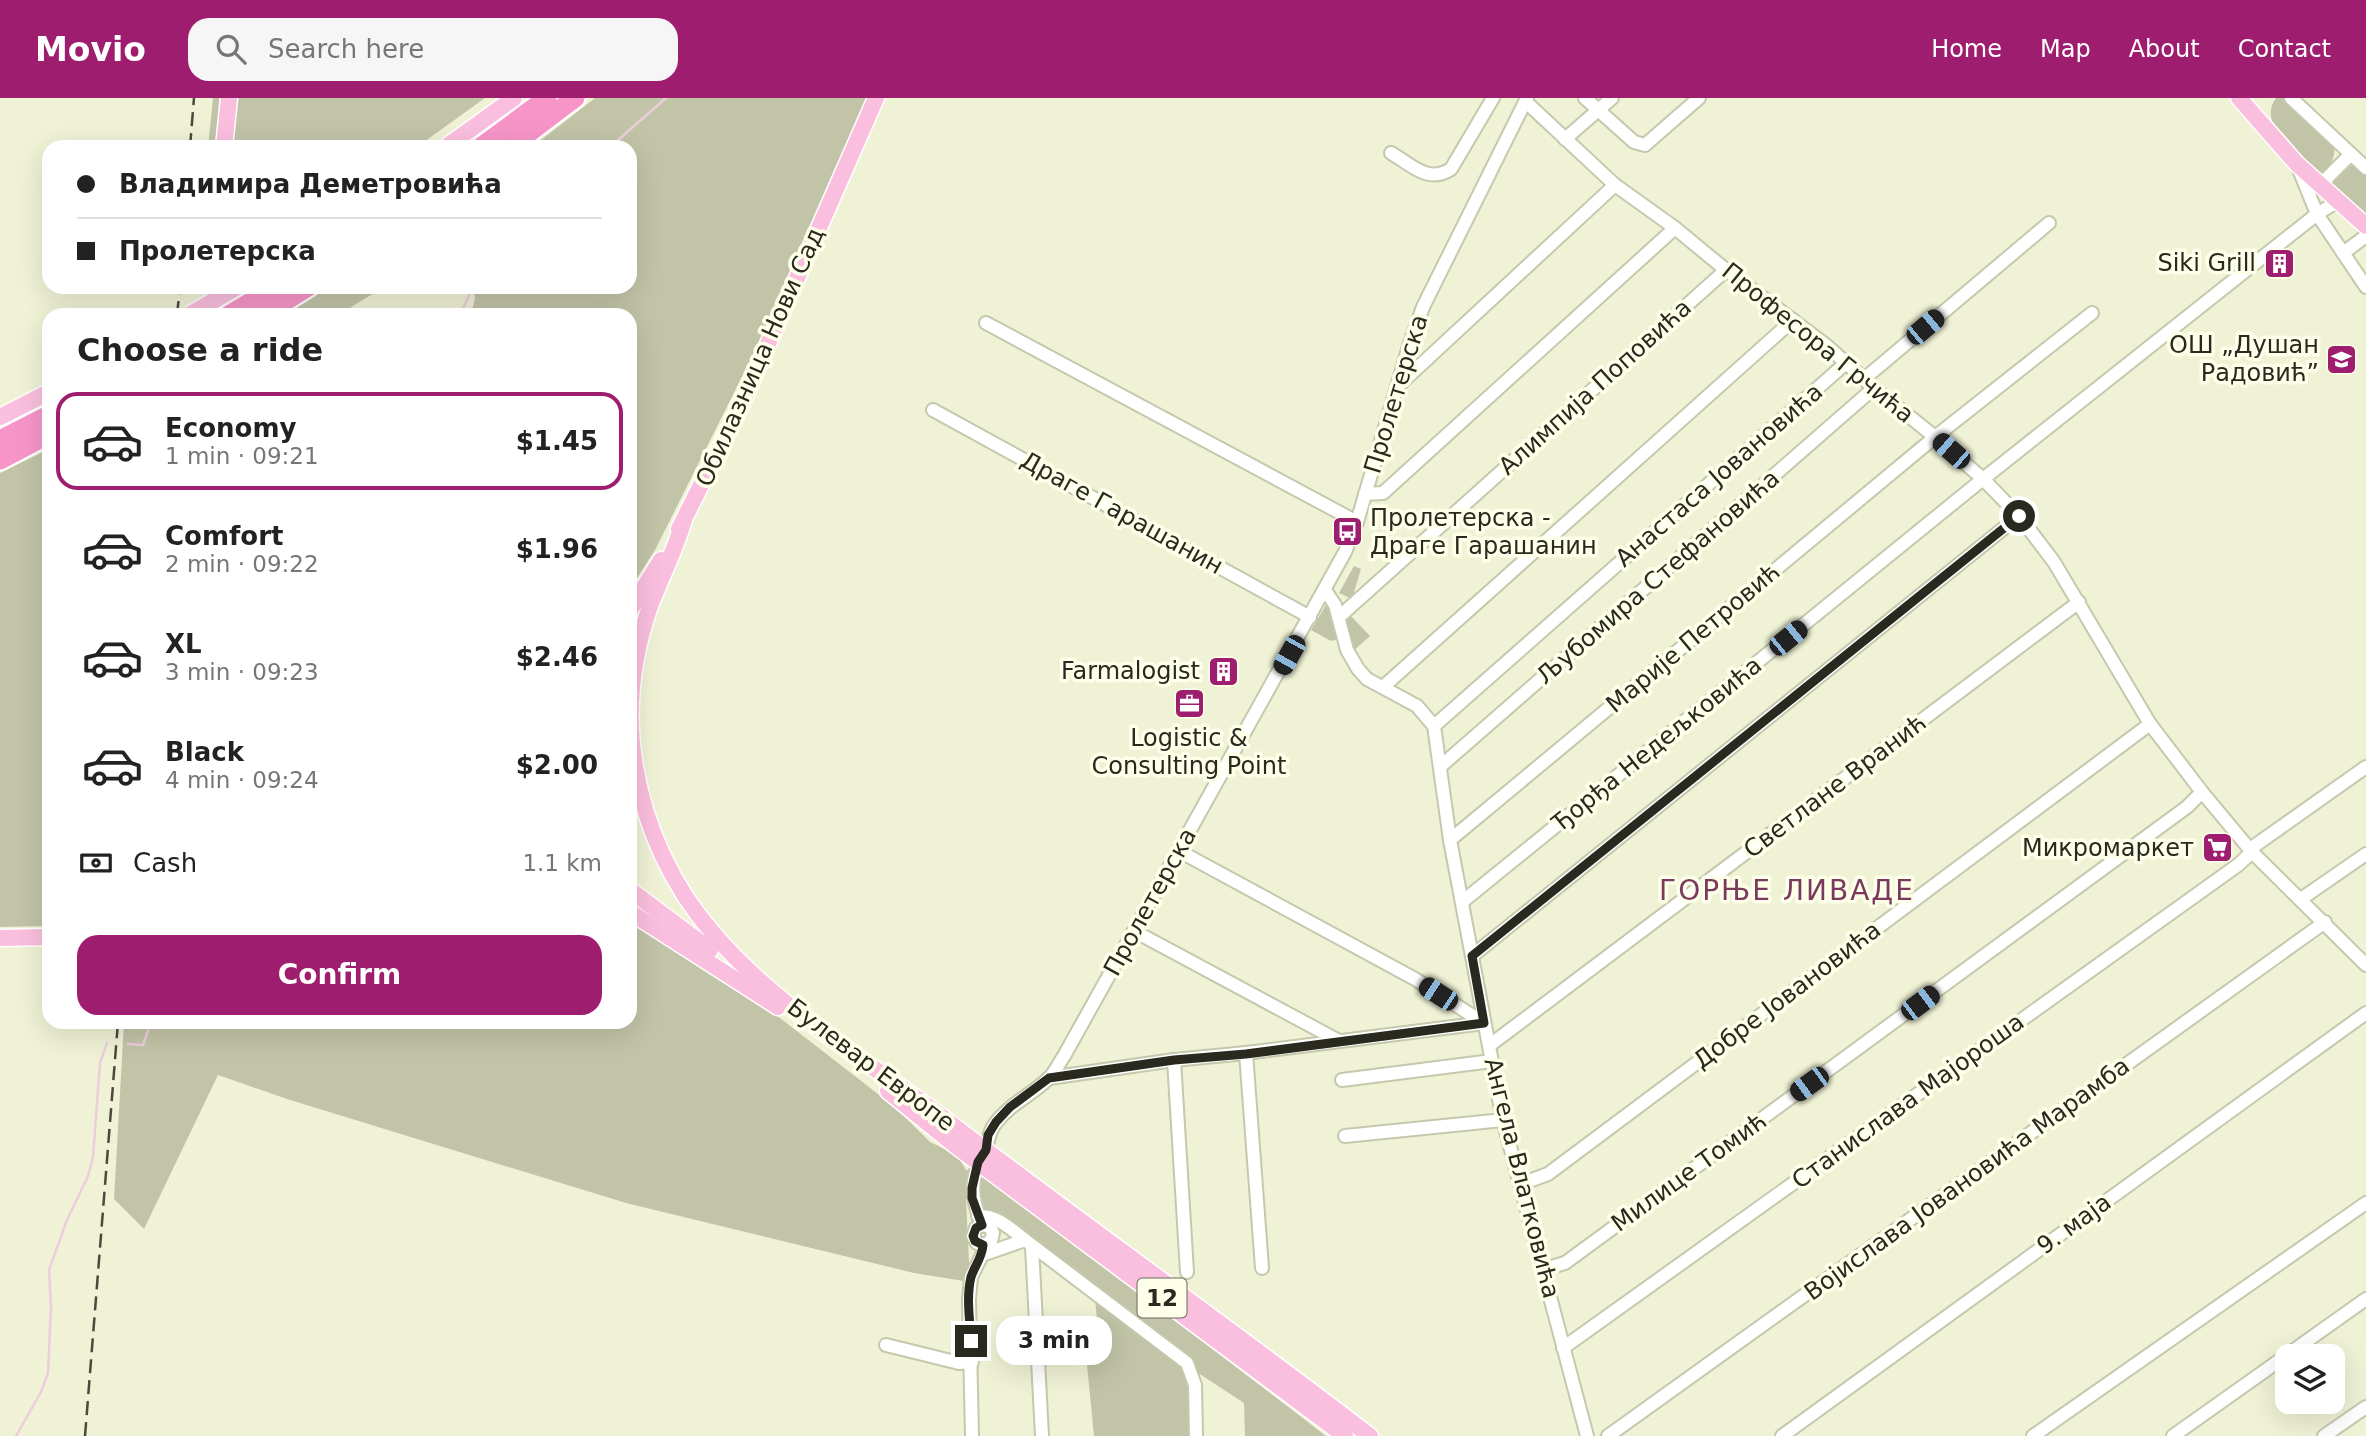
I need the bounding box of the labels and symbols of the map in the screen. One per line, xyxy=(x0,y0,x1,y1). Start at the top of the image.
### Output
street label: Обилазница Нови Сад xyxy=(690,223,830,491)
building icon: Siki Grill xyxy=(2262,246,2296,280)
place label: Siki Grill xyxy=(2157,249,2256,277)
street label: Професора Грчића xyxy=(1716,257,1920,429)
street label: Алимпија Поповића xyxy=(1493,293,1697,481)
car xyxy=(1903,305,1948,349)
street label: Пролетерска xyxy=(1359,311,1433,477)
place label: ОШ „Душан Радовић” xyxy=(2169,331,2319,387)
school or university icon: ОШ „Душан Радовић” xyxy=(2325,342,2359,376)
street label: Анастаса Јовановића xyxy=(1610,377,1828,573)
car xyxy=(1929,429,1974,473)
street label: Драге Гарашанин xyxy=(1016,446,1228,580)
street label: Љубомира Стефановића xyxy=(1531,464,1785,690)
route start xyxy=(2003,500,2035,532)
place label: Пролетерска - Драге Гарашанин xyxy=(1370,504,1597,560)
bus stop icon: Пролетерска - Драге Гарашанин xyxy=(1330,515,1364,549)
street label: Марије Петровић xyxy=(1601,557,1785,719)
car xyxy=(1766,617,1811,659)
car xyxy=(1270,632,1309,678)
street label: Ђорђа Недељковића xyxy=(1546,651,1767,838)
building icon: Farmalogist xyxy=(1206,654,1240,688)
place label: Farmalogist xyxy=(1061,657,1200,685)
office icon: Logistic & Consulting Point xyxy=(1172,687,1206,721)
street label: Светлане Вранић xyxy=(1738,708,1932,864)
place label: Logistic & Consulting Point xyxy=(1092,724,1286,780)
street label: Пролетерска xyxy=(1098,823,1202,981)
supermarket icon: Микромаркет xyxy=(2200,831,2234,865)
place label: Микромаркет xyxy=(2022,834,2194,862)
district label: ГОРЊЕ ЛИВАДЕ xyxy=(1659,874,1915,907)
street label: Добре Јовановића xyxy=(1688,916,1886,1074)
car xyxy=(1415,974,1462,1014)
car xyxy=(1897,982,1944,1024)
street label: Булевар Европе xyxy=(782,993,960,1137)
street label: Станислава Мајороша xyxy=(1787,1007,2029,1195)
street label: Војислава Јовановића Марамба xyxy=(1799,1052,2135,1306)
street label: Ангела Влатковића xyxy=(1479,1055,1565,1301)
car xyxy=(1786,1063,1833,1105)
street label: Милице Томић xyxy=(1606,1106,1772,1238)
street label: 9. маја xyxy=(2032,1188,2116,1260)
road number: 12 xyxy=(1138,1278,1186,1317)
callout: 3 min xyxy=(996,1316,1111,1366)
route end xyxy=(955,1325,987,1357)

